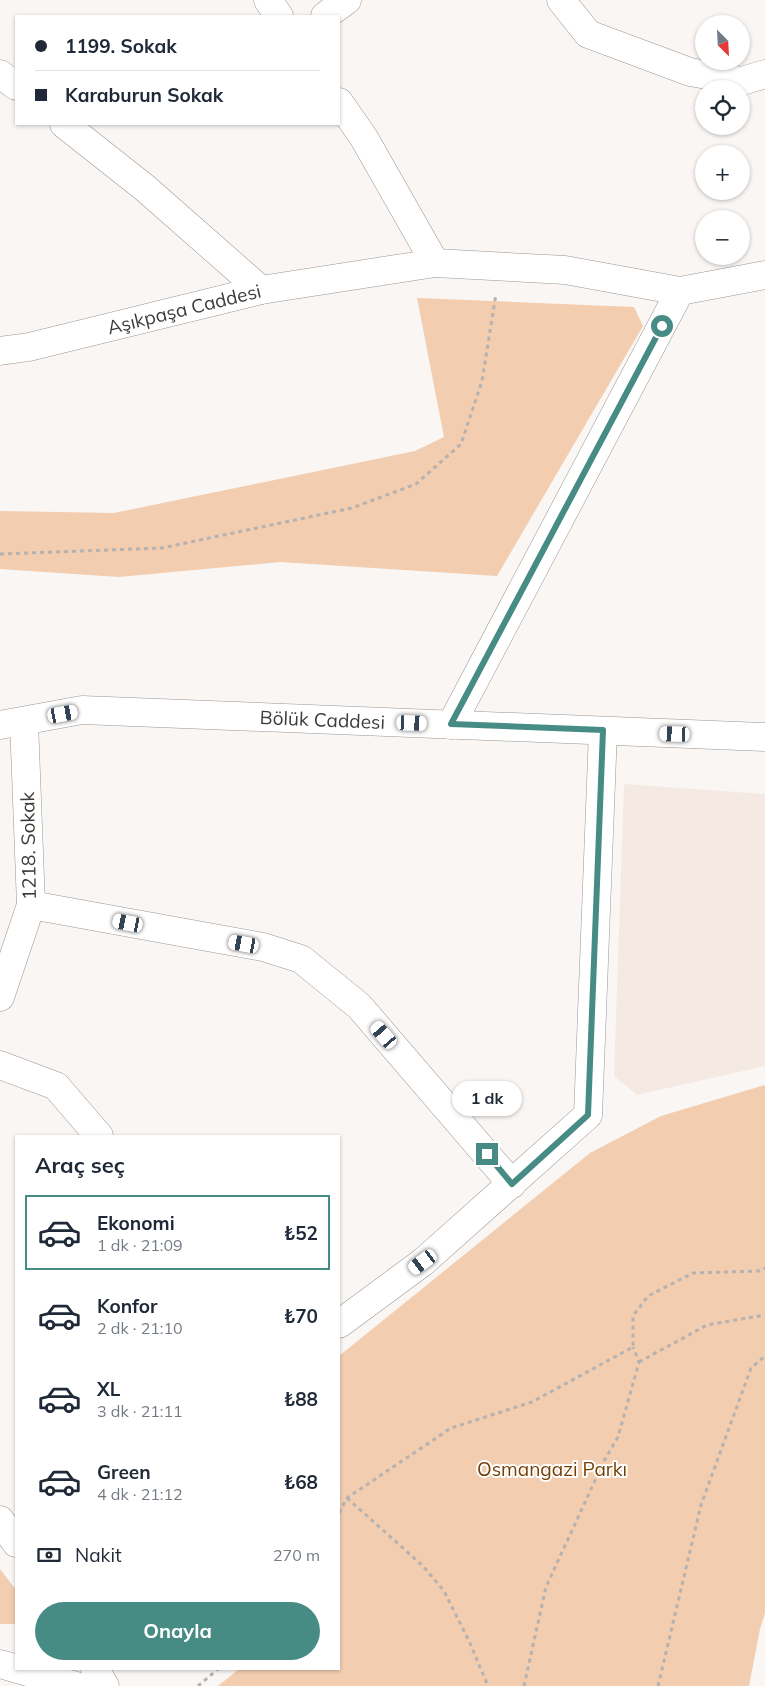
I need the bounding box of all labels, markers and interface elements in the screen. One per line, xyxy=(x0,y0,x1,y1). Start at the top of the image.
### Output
north arrow xyxy=(695,15,750,70)
map controls xyxy=(695,15,750,265)
text: 1199. Sokak xyxy=(65,34,177,58)
button: locate xyxy=(695,80,750,135)
text: Karaburun Sokak xyxy=(65,83,223,107)
button: + xyxy=(695,145,750,200)
button: − xyxy=(695,210,750,265)
street label: Aşıkpaşa Caddesi xyxy=(105,278,263,339)
route start xyxy=(651,315,673,337)
car xyxy=(46,704,79,724)
street label: Bölük Caddesi xyxy=(259,705,386,734)
car xyxy=(396,715,427,731)
car xyxy=(659,726,690,742)
street label: 1218. Sokak xyxy=(15,791,41,900)
car xyxy=(111,913,144,933)
car xyxy=(227,934,260,954)
car xyxy=(368,1019,399,1051)
callout: 1 dk xyxy=(452,1082,522,1116)
text: 1 dk xyxy=(471,1088,503,1108)
route end xyxy=(476,1143,498,1165)
text: Araç seç xyxy=(35,1151,125,1179)
icon: car xyxy=(37,1210,82,1255)
text: Ekonomi xyxy=(97,1211,175,1235)
text: ₺52 xyxy=(284,1221,318,1245)
text: 1 dk · 21:09 xyxy=(97,1235,183,1255)
car xyxy=(406,1247,439,1277)
icon: car xyxy=(37,1293,82,1338)
text: Konfor xyxy=(97,1294,158,1318)
text: ₺70 xyxy=(284,1304,318,1328)
text: 2 dk · 21:10 xyxy=(97,1318,183,1338)
icon: car xyxy=(37,1376,82,1421)
text: XL xyxy=(97,1377,120,1401)
text: ₺88 xyxy=(284,1387,318,1411)
text: 3 dk · 21:11 xyxy=(97,1401,183,1421)
park label: Osmangazi Parkı xyxy=(477,1457,627,1481)
icon: car xyxy=(37,1459,82,1504)
text: Green xyxy=(97,1460,151,1484)
text: ₺68 xyxy=(284,1470,318,1494)
text: 4 dk · 21:12 xyxy=(97,1484,183,1504)
icon: cash xyxy=(35,1541,63,1569)
text: Nakit xyxy=(75,1543,122,1567)
text: 270 m xyxy=(273,1545,320,1565)
button: Onayla xyxy=(35,1602,320,1660)

